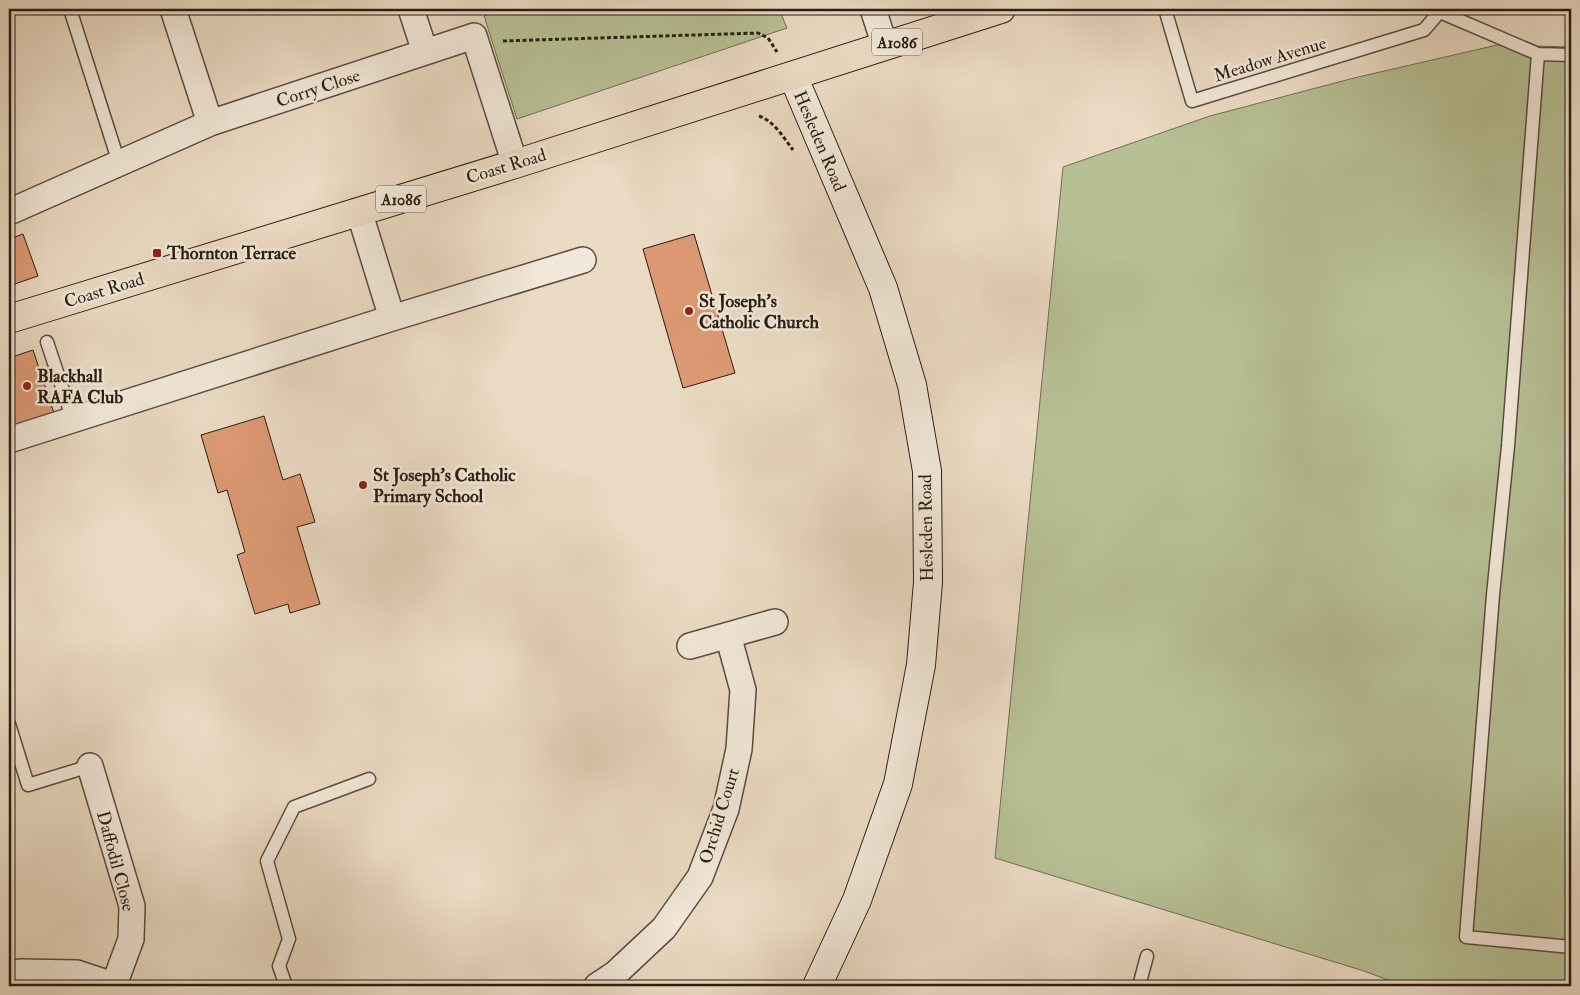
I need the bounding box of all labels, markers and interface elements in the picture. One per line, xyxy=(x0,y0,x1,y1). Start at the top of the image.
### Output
road number: A1086 xyxy=(872,28,922,56)
street label: Meadow Avenue xyxy=(1211,31,1330,88)
street label: Corry Close xyxy=(273,64,364,113)
street label: Hesleden Road xyxy=(788,87,851,195)
street label: Coast Road xyxy=(463,143,549,190)
road number: A1086 xyxy=(376,185,426,212)
place label: Thornton Terrace xyxy=(166,242,297,265)
marker: Thornton Terrace xyxy=(151,247,163,259)
street label: Coast Road xyxy=(61,267,147,314)
place label: St Joseph's Catholic Church xyxy=(699,290,819,334)
marker: St Joseph's Catholic Church xyxy=(683,305,695,317)
place label: Blackhall RAFA Club xyxy=(37,365,123,409)
marker: Blackhall RAFA Club xyxy=(21,380,33,392)
place label: St Joseph's Catholic Primary School xyxy=(373,464,516,508)
street label: Hesleden Road xyxy=(914,474,939,582)
marker: St Joseph's Catholic Primary School xyxy=(357,479,369,491)
street label: Orchid Court xyxy=(694,765,745,867)
street label: Daffodil Close xyxy=(91,808,140,914)

